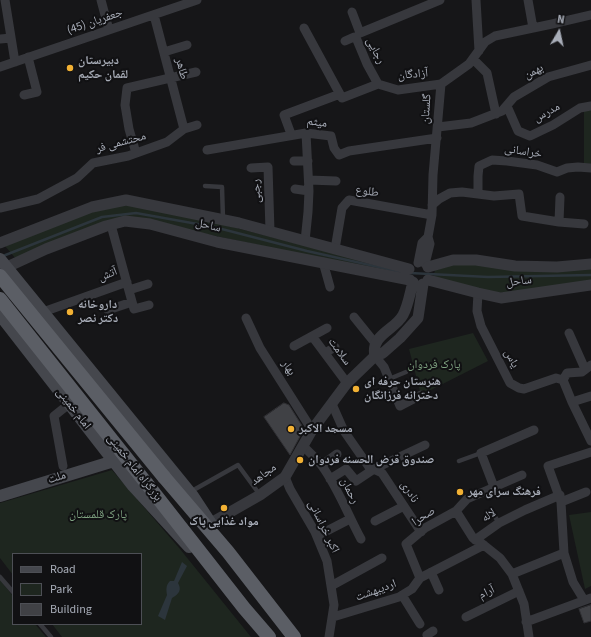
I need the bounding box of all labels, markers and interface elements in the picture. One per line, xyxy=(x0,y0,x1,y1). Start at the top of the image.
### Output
street label: جعفریان (45) xyxy=(65,6,125,38)
north arrow xyxy=(539,12,579,52)
text: N xyxy=(556,12,566,28)
street label: رجایی xyxy=(362,35,388,67)
place label: دبیرستان لقمان حکیم xyxy=(78,54,128,82)
street label: طاهر xyxy=(171,57,191,81)
street label: بهمن xyxy=(522,61,546,83)
marker: دبیرستان لقمان حکیم xyxy=(65,63,75,73)
street label: آزادگان xyxy=(397,67,429,83)
street label: گلستان xyxy=(419,93,435,125)
street label: مدرس xyxy=(531,100,563,126)
street label: میثم xyxy=(306,114,328,132)
street label: محتشمی فر xyxy=(94,129,148,157)
street label: خراسانی xyxy=(503,142,543,162)
street label: رجبی xyxy=(249,179,265,203)
street label: طلوع xyxy=(354,183,380,201)
street label: ساحل xyxy=(194,216,222,236)
street label: آتش xyxy=(96,265,120,285)
street label: ساحل xyxy=(505,273,533,291)
place label: داروخانه دکتر نصر xyxy=(78,298,118,326)
marker: داروخانه دکتر نصر xyxy=(65,307,75,317)
street label: سلامت xyxy=(324,335,354,369)
street label: یاس xyxy=(500,347,522,371)
street label: بهار xyxy=(278,358,298,378)
park label: پارک فردوان xyxy=(407,358,461,372)
place label: هنرستان حرفه ای دخترانه فرزانگان xyxy=(364,375,441,403)
marker: هنرستان حرفه ای دخترانه فرزانگان xyxy=(351,384,361,394)
street label: امام خمینی xyxy=(52,386,94,432)
place label: مسجد الاکبر xyxy=(299,422,353,436)
marker: مسجد الاکبر xyxy=(286,424,296,434)
street label: بزرگراه امام خمینی xyxy=(103,432,165,504)
place label: صندوق قرض الحسنه فردوان xyxy=(308,453,434,467)
marker: صندوق قرض الحسنه فردوان xyxy=(295,455,305,465)
street label: مجاهد xyxy=(248,461,280,489)
street label: ملت xyxy=(46,468,68,488)
street label: رحمان xyxy=(336,476,362,506)
street label: نادری xyxy=(397,478,421,506)
place label: فرهنگ سرای مهر xyxy=(468,485,541,499)
marker: فرهنگ سرای مهر xyxy=(455,487,465,497)
street label: اکبر خراسانی xyxy=(304,498,342,556)
marker: مواد غذایی پاک xyxy=(219,503,229,513)
street label: صحرا xyxy=(410,504,438,530)
street label: لاله xyxy=(479,506,499,526)
park label: پارک قلمستان xyxy=(69,508,127,522)
place label: مواد غذایی پاک xyxy=(189,515,259,529)
legend xyxy=(12,553,142,625)
text: Road xyxy=(50,561,76,578)
street label: اردیبهشت xyxy=(354,577,398,605)
text: Park xyxy=(50,581,72,598)
street label: آرام xyxy=(477,583,497,603)
text: Building xyxy=(50,601,92,618)

